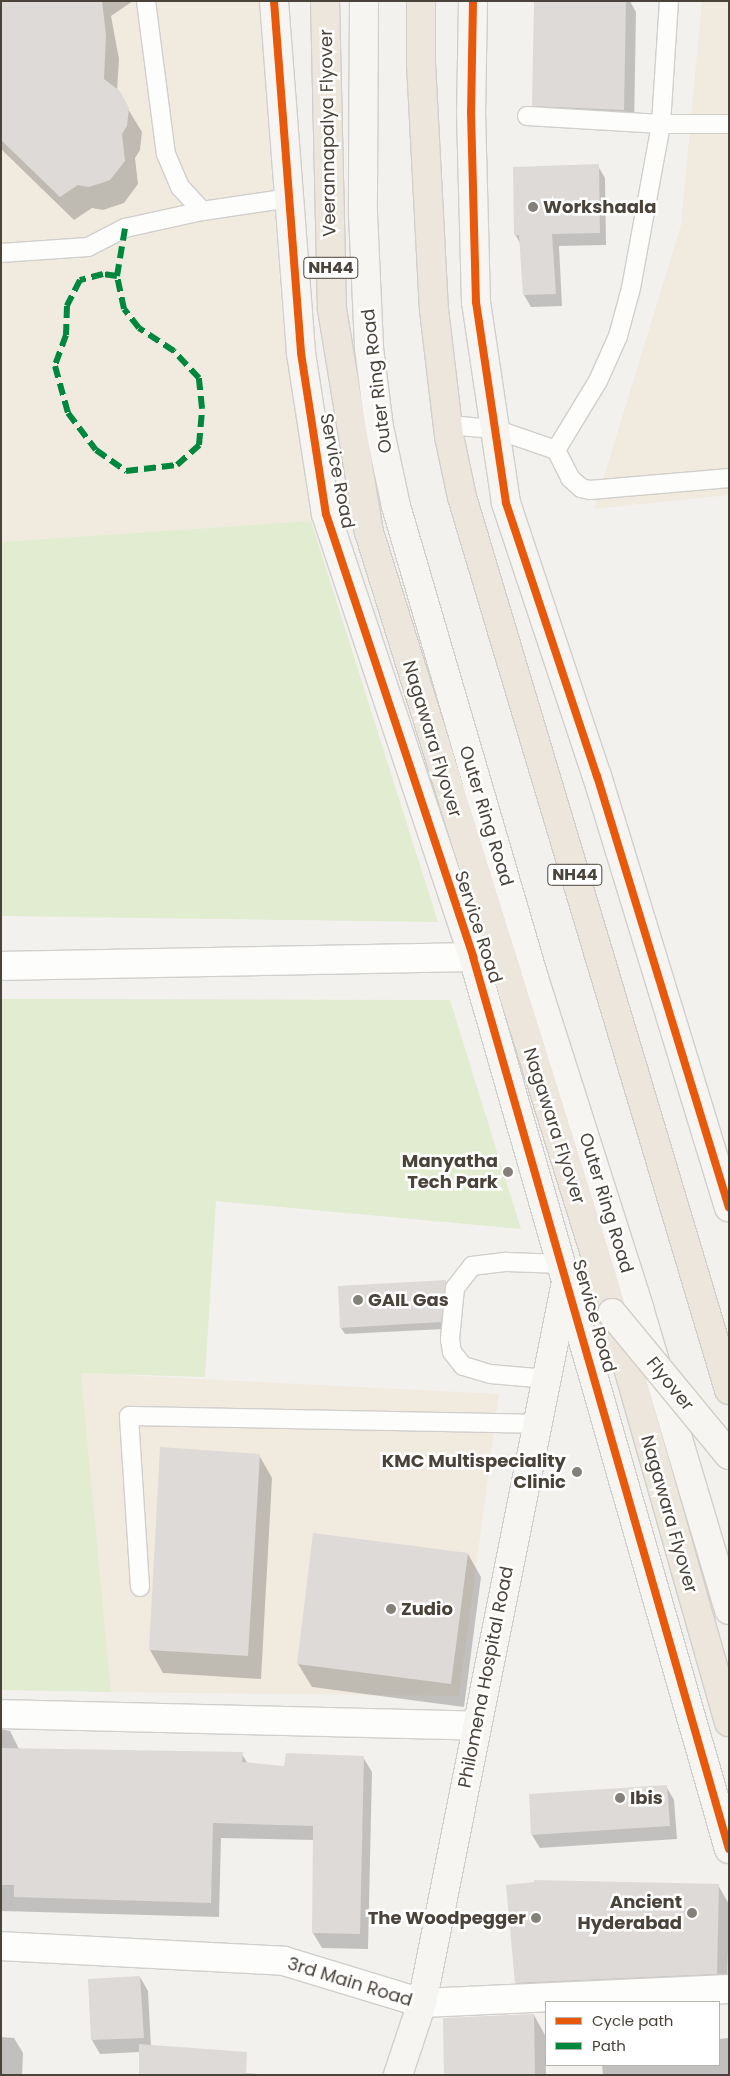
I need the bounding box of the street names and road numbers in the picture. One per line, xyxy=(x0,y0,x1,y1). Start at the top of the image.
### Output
street label: Veerannapalya Flyover xyxy=(315,29,341,237)
road number: NH44 xyxy=(302,254,360,282)
street label: Outer Ring Road xyxy=(357,307,397,455)
street label: Service Road xyxy=(315,412,359,530)
street label: Nagawara Flyover xyxy=(398,658,466,820)
street label: Outer Ring Road xyxy=(454,743,518,889)
road number: NH44 xyxy=(546,862,604,888)
street label: Service Road xyxy=(450,868,506,986)
street label: Nagawara Flyover xyxy=(519,1045,589,1207)
street label: Outer Ring Road xyxy=(574,1130,638,1276)
street label: Service Road xyxy=(568,1257,620,1375)
street label: Flyover xyxy=(642,1353,698,1415)
street label: Nagawara Flyover xyxy=(636,1433,702,1595)
street label: Philomena Hospital Road xyxy=(454,1564,518,1790)
street label: 3rd Main Road xyxy=(285,1953,415,2011)

